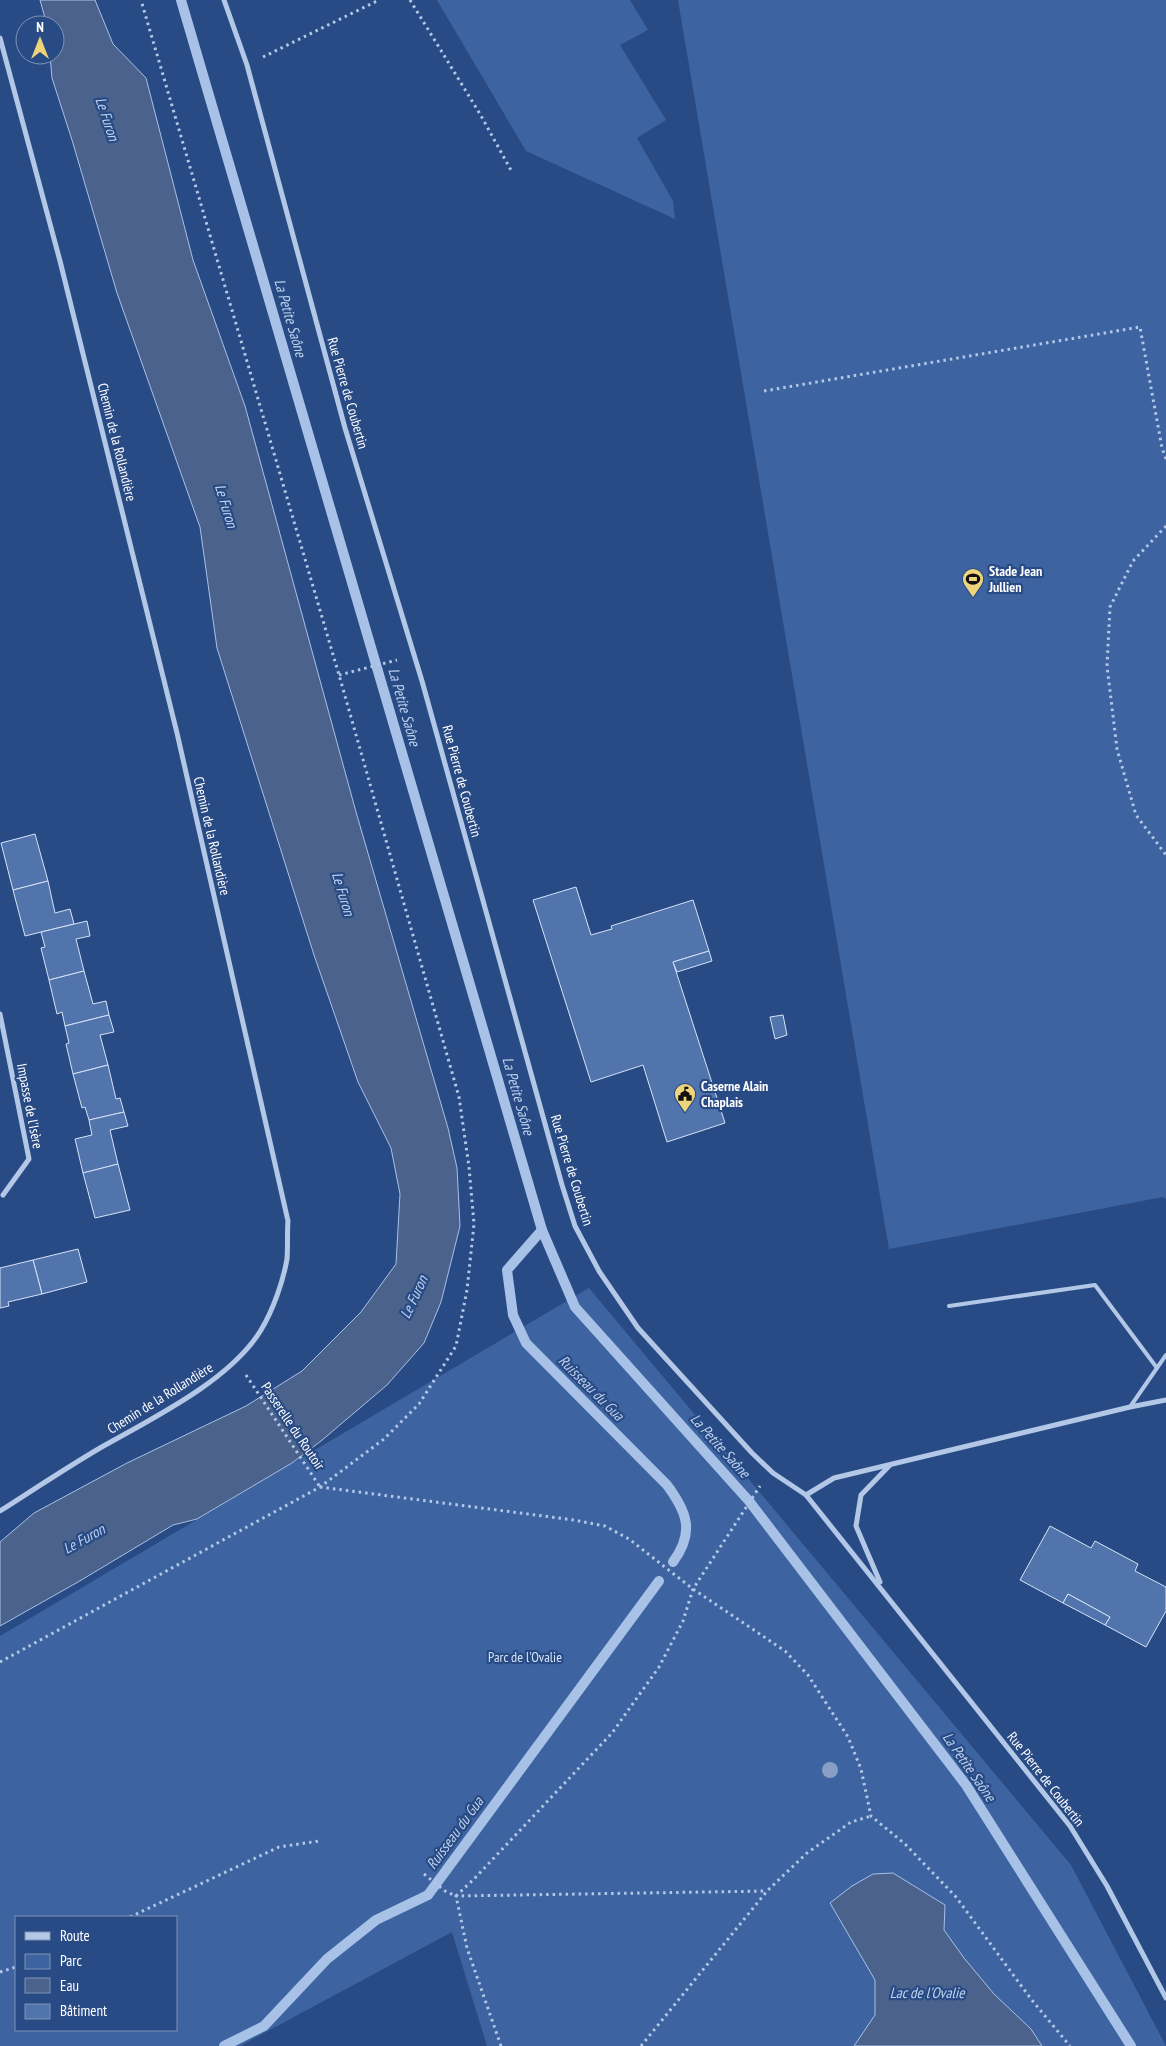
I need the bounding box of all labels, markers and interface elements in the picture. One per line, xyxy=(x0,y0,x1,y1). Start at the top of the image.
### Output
north arrow xyxy=(15,15,65,65)
text: N xyxy=(36,18,44,36)
water label: Le Furon xyxy=(92,95,124,144)
water label: La Petite Saône xyxy=(270,277,311,360)
street label: Rue Pierre de Coubertin xyxy=(323,335,373,451)
street label: Chemin de la Rollandière xyxy=(94,381,140,503)
water label: Le Furon xyxy=(211,482,243,531)
place label: Stade Jean Jullien xyxy=(988,562,1042,596)
sports icon: Stade Jean Jullien xyxy=(961,567,985,598)
water label: La Petite Saône xyxy=(384,666,425,749)
street label: Rue Pierre de Coubertin xyxy=(438,723,486,839)
street label: Chemin de la Rollandière xyxy=(190,775,234,897)
water label: Le Furon xyxy=(328,870,360,919)
water label: La Petite Saône xyxy=(498,1055,539,1138)
street label: Impasse de l'Isère xyxy=(13,1062,47,1150)
place label: Caserne Alain Chaplais xyxy=(701,1077,768,1111)
public building icon: Caserne Alain Chaplais xyxy=(673,1082,697,1113)
street label: Rue Pierre de Coubertin xyxy=(547,1112,597,1228)
water label: Le Furon xyxy=(395,1271,432,1321)
water label: Ruisseau du Gua xyxy=(555,1351,629,1425)
street label: Chemin de la Rollandière xyxy=(104,1358,216,1438)
street label: Passerelle du Routoir xyxy=(257,1379,329,1473)
water label: La Petite Saône xyxy=(686,1410,755,1482)
water label: Le Furon xyxy=(60,1519,109,1558)
park label: Parc de l'Ovalie xyxy=(488,1648,562,1666)
water label: La Petite Saône xyxy=(939,1728,1001,1806)
street label: Rue Pierre de Coubertin xyxy=(1003,1728,1089,1830)
water label: Ruisseau du Gua xyxy=(422,1792,488,1873)
legend xyxy=(15,1916,178,2031)
text: Route xyxy=(60,1926,90,1945)
text: Parc xyxy=(60,1951,82,1970)
text: Eau xyxy=(60,1976,79,1995)
water label: Lac de l'Ovalie xyxy=(890,1983,965,2002)
text: Bâtiment xyxy=(60,2001,107,2020)

